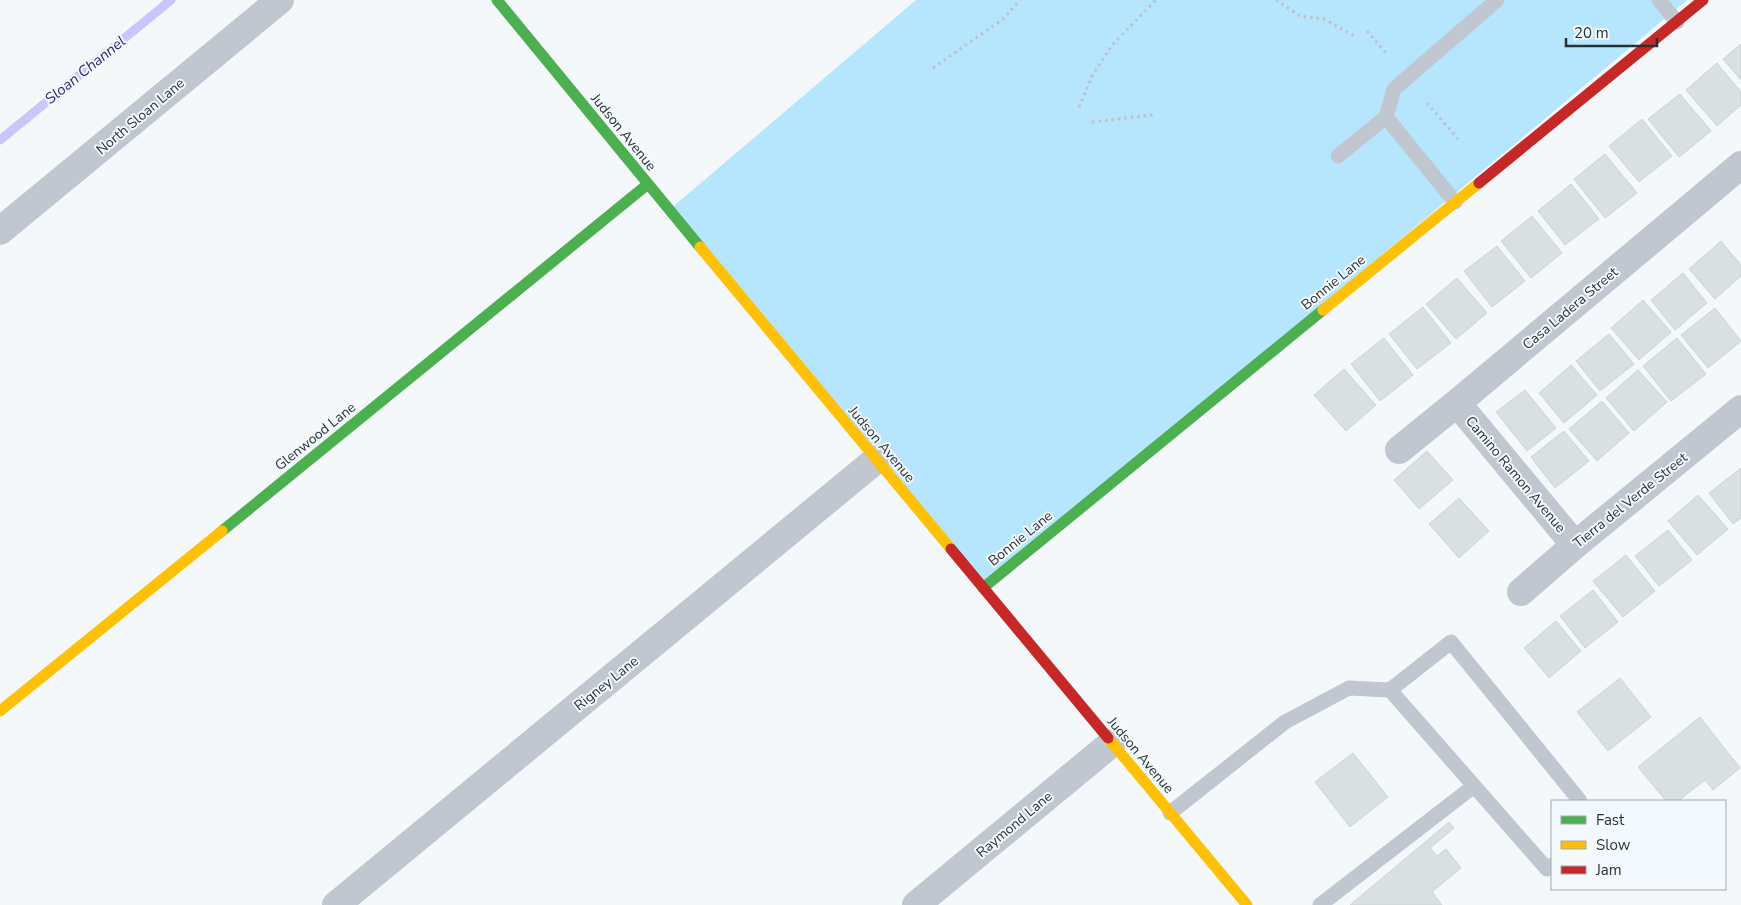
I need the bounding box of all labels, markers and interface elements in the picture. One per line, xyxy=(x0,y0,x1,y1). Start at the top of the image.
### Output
scale bar xyxy=(1566,15,1657,47)
text: 20 m xyxy=(1574,23,1609,43)
water label: Sloan Channel xyxy=(41,31,129,109)
street label: North Sloan Lane xyxy=(92,74,189,159)
street label: Judson Avenue xyxy=(586,89,661,175)
street label: Bonnie Lane xyxy=(1297,251,1370,314)
street label: Casa Ladera Street xyxy=(1519,263,1622,354)
street label: Glenwood Lane xyxy=(271,398,360,475)
street label: Judson Avenue xyxy=(843,401,919,487)
street label: Camino Ramon Avenue xyxy=(1461,412,1570,537)
street label: Tierra del Verde Street xyxy=(1569,448,1692,552)
street label: Bonnie Lane xyxy=(984,507,1057,570)
street label: Rigney Lane xyxy=(570,652,642,715)
street label: Judson Avenue xyxy=(1102,712,1178,798)
street label: Raymond Lane xyxy=(972,787,1056,862)
legend xyxy=(1551,800,1726,890)
text: Fast xyxy=(1596,810,1625,830)
text: Slow xyxy=(1596,835,1631,855)
text: Jam xyxy=(1595,860,1622,880)

